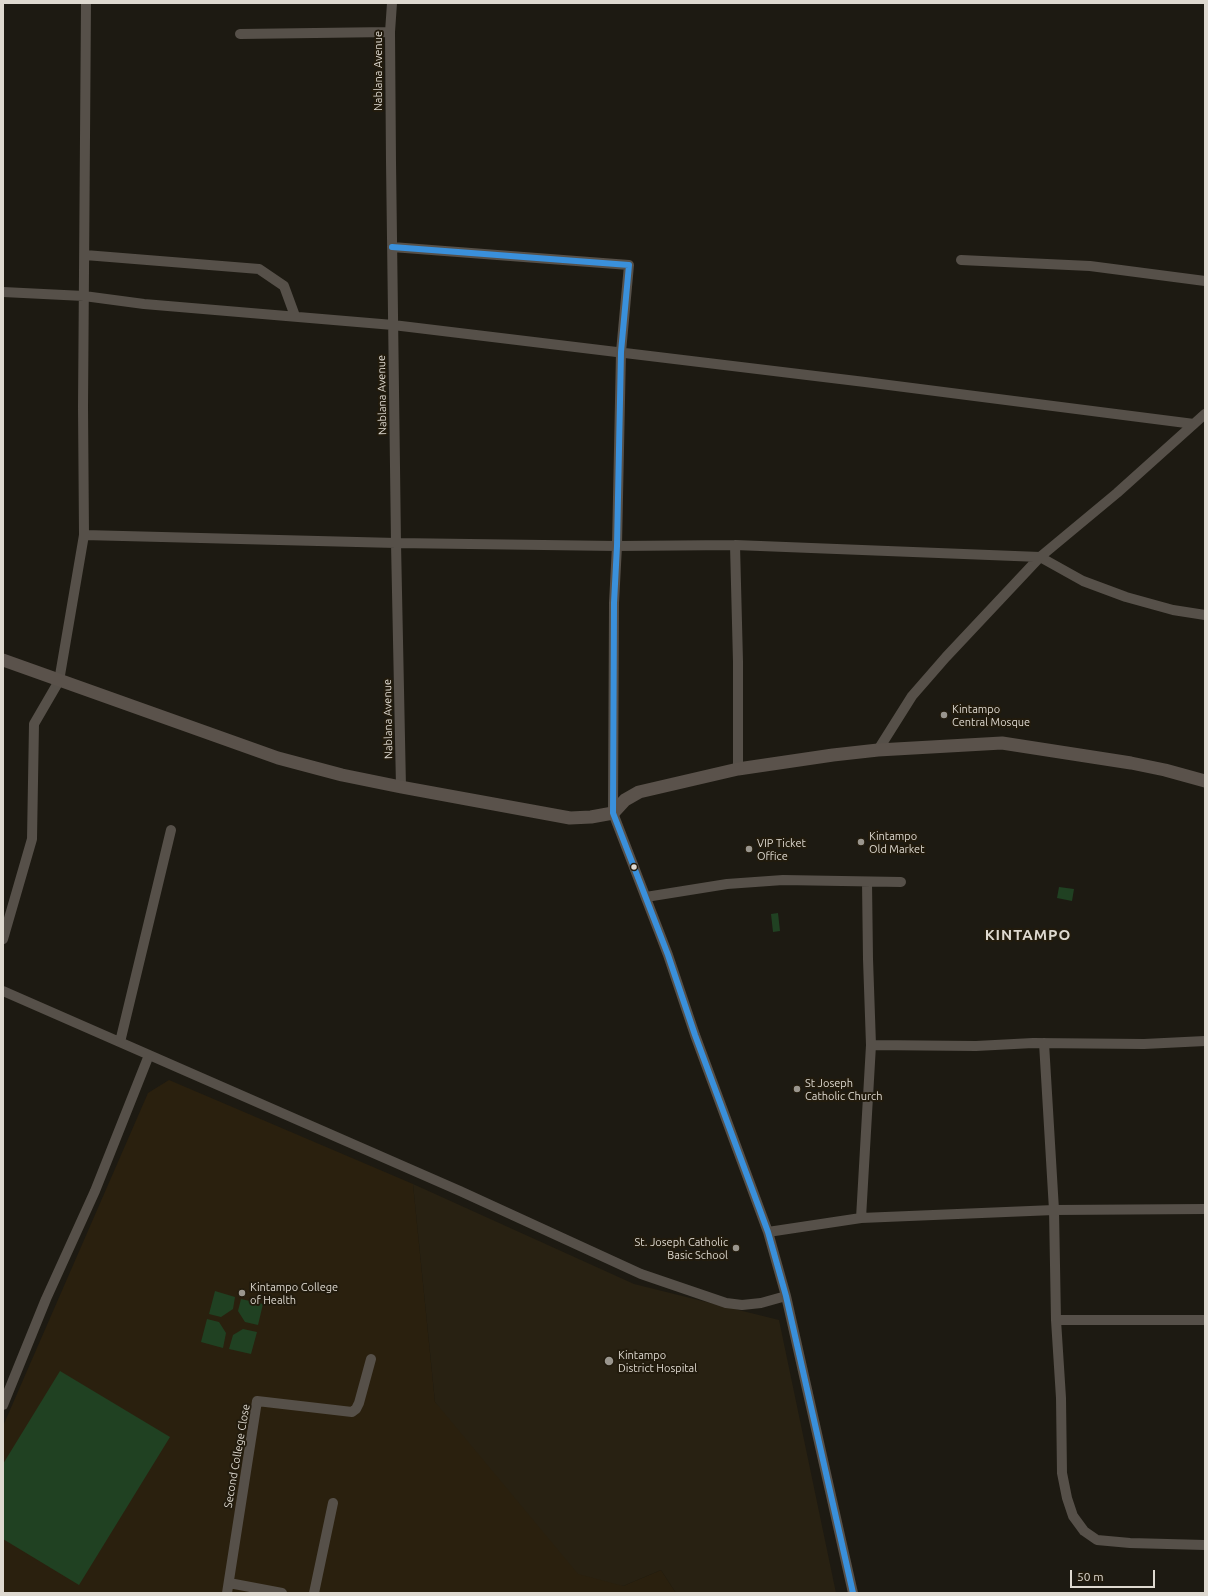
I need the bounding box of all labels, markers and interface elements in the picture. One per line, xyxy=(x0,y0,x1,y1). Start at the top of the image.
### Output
street label: Nablana Avenue xyxy=(371,31,385,111)
street label: Nablana Avenue xyxy=(375,355,389,435)
street label: Nablana Avenue xyxy=(381,679,395,759)
place label: Kintampo Central Mosque xyxy=(952,702,1030,728)
marker: Kintampo Central Mosque xyxy=(939,710,949,720)
place label: Kintampo Old Market xyxy=(869,829,925,855)
place label: VIP Ticket Office xyxy=(757,836,806,862)
marker: Kintampo Old Market xyxy=(856,837,866,847)
marker: VIP Ticket Office xyxy=(744,844,754,854)
unlabelled marker xyxy=(629,862,639,872)
district label: KINTAMPO xyxy=(985,926,1071,944)
place label: St Joseph Catholic Church xyxy=(805,1076,882,1102)
marker: St Joseph Catholic Church xyxy=(792,1084,802,1094)
place label: St. Joseph Catholic Basic School xyxy=(635,1235,728,1261)
marker: St. Joseph Catholic Basic School xyxy=(731,1243,741,1253)
place label: Kintampo College of Health xyxy=(250,1280,338,1306)
marker: Kintampo College of Health xyxy=(237,1288,247,1298)
place label: Kintampo District Hospital xyxy=(618,1348,697,1374)
marker: Kintampo District Hospital xyxy=(603,1355,615,1367)
street label: Second College Close xyxy=(221,1403,253,1509)
scale bar xyxy=(1072,1562,1157,1588)
text: 50 m xyxy=(1077,1570,1104,1583)

